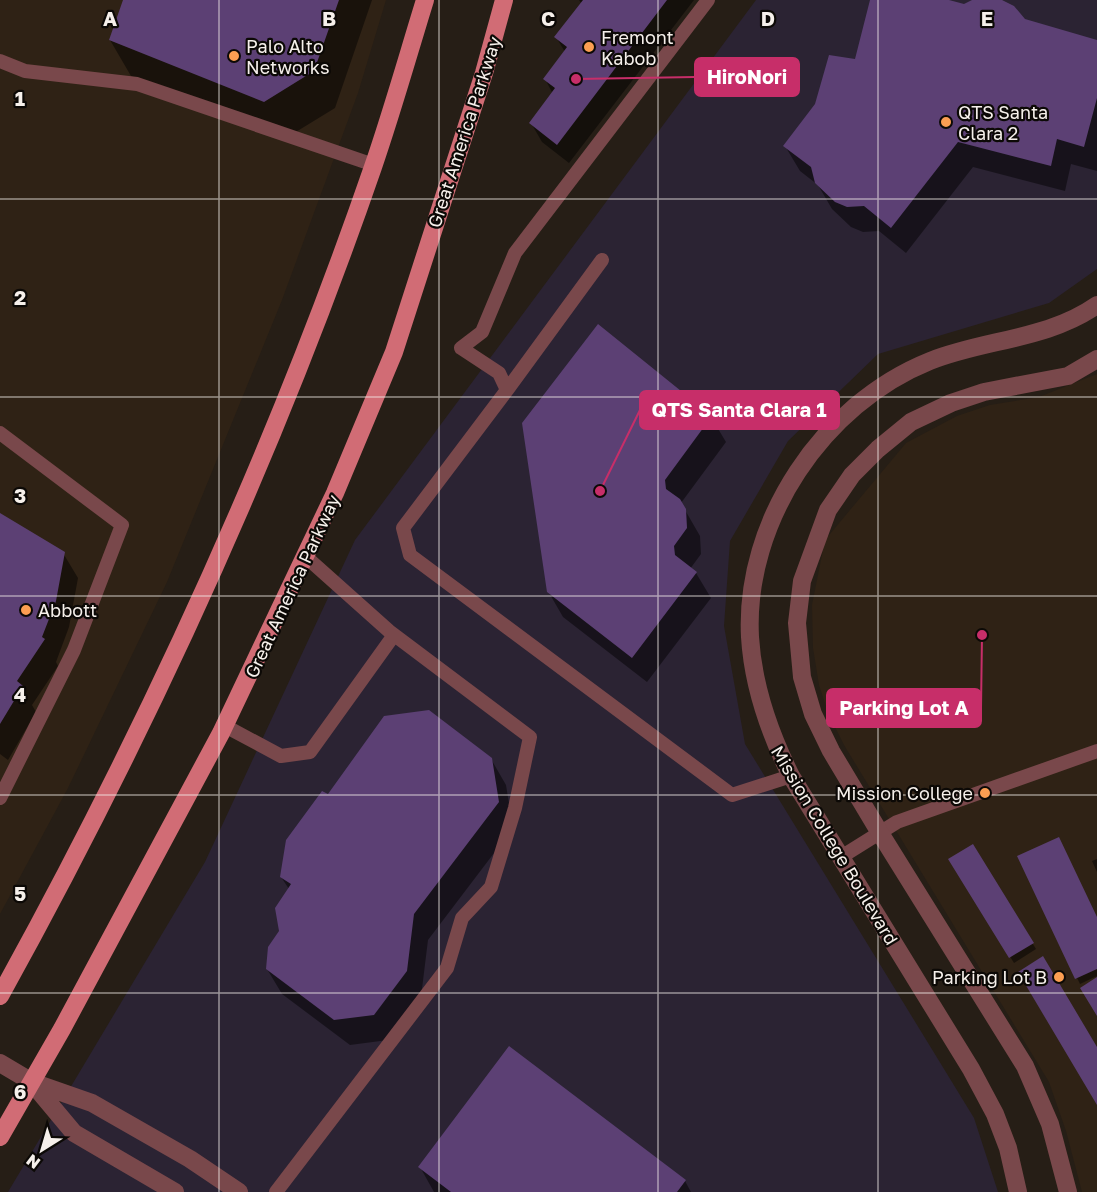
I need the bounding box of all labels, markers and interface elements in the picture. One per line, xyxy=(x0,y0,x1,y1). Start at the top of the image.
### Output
text: A xyxy=(103,6,117,30)
text: B xyxy=(322,6,336,30)
text: C xyxy=(541,6,555,30)
text: D xyxy=(761,6,775,30)
text: E xyxy=(981,6,993,30)
place label: Fremont Kabob xyxy=(601,26,674,69)
street label: Great America Parkway xyxy=(423,34,505,230)
place label: Palo Alto Networks xyxy=(246,35,329,78)
marker: Fremont Kabob xyxy=(582,40,596,54)
marker: Palo Alto Networks xyxy=(227,49,241,63)
callout: HiroNori xyxy=(695,58,799,96)
text: HiroNori xyxy=(707,64,787,88)
text: 1 xyxy=(15,86,25,110)
place label: QTS Santa Clara 2 xyxy=(958,101,1048,144)
marker: QTS Santa Clara 2 xyxy=(939,115,953,129)
text: 2 xyxy=(14,285,26,309)
callout: QTS Santa Clara 1 xyxy=(640,391,839,429)
text: QTS Santa Clara 1 xyxy=(651,397,827,421)
text: 3 xyxy=(14,483,26,507)
street label: Great America Parkway xyxy=(240,491,344,681)
place label: Abbott xyxy=(38,599,97,621)
marker: Abbott xyxy=(19,603,33,617)
text: 4 xyxy=(14,682,26,706)
callout: Parking Lot A xyxy=(827,689,981,727)
text: Parking Lot A xyxy=(839,695,969,719)
street label: Mission College Boulevard xyxy=(767,741,903,949)
place label: Mission College xyxy=(836,782,973,804)
marker: Mission College xyxy=(978,786,992,800)
text: 5 xyxy=(14,881,26,905)
place label: Parking Lot B xyxy=(932,966,1047,988)
marker: Parking Lot B xyxy=(1052,970,1066,984)
text: 6 xyxy=(14,1079,26,1103)
north arrow xyxy=(12,1120,72,1180)
text: N xyxy=(22,1150,44,1174)

